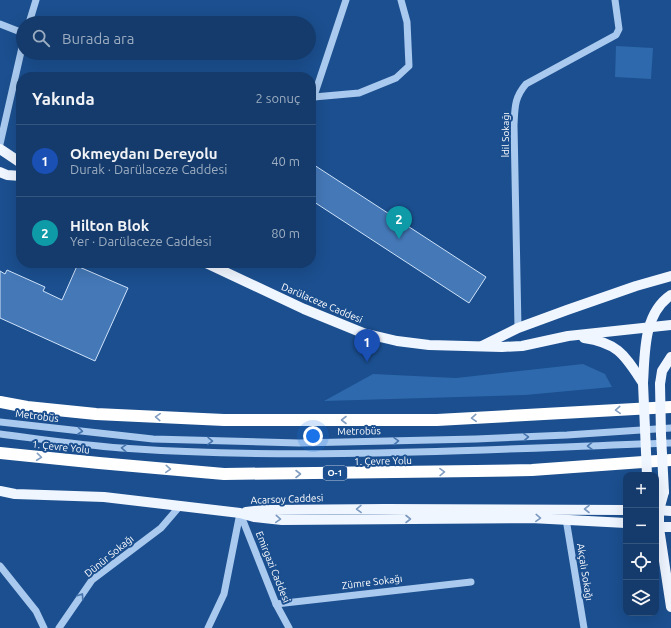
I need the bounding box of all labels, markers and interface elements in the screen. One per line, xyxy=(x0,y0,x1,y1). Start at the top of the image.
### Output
search box xyxy=(16,16,316,60)
icon: search xyxy=(30,27,52,49)
text: Burada ara xyxy=(62,30,134,47)
text: Yakında xyxy=(32,89,95,108)
text: 2 sonuç xyxy=(256,91,300,105)
street label: İdil Sokağı xyxy=(500,112,511,158)
text: Okmeydanı Dereyolu xyxy=(70,145,218,162)
text: 1 xyxy=(41,154,49,168)
text: 40 m xyxy=(271,154,300,168)
text: Durak · Darülaceze Caddesi xyxy=(70,162,227,176)
pin: 2 xyxy=(386,206,412,239)
text: Hilton Blok xyxy=(70,217,149,234)
text: 2 xyxy=(41,226,49,240)
text: 80 m xyxy=(271,226,300,240)
text: Yer · Darülaceze Caddesi xyxy=(70,234,212,248)
street label: Darülaceze Caddesi xyxy=(280,281,364,325)
pin: 1 xyxy=(354,329,380,362)
one-way arrow xyxy=(615,406,621,415)
street label: Metrobüs xyxy=(15,408,59,424)
one-way arrow xyxy=(155,412,161,421)
one-way arrow xyxy=(471,414,477,423)
one-way arrow xyxy=(341,416,347,424)
street label: Metrobüs xyxy=(337,425,381,437)
your location xyxy=(303,426,323,446)
one-way arrow xyxy=(77,427,83,436)
one-way arrow xyxy=(523,432,529,441)
one-way arrow xyxy=(207,436,213,445)
one-way arrow xyxy=(393,437,399,445)
street label: 1. Çevre Yolu xyxy=(32,438,90,456)
one-way arrow xyxy=(587,442,593,450)
one-way arrow xyxy=(121,444,127,452)
one-way arrow xyxy=(36,452,42,461)
street label: 1. Çevre Yolu xyxy=(354,455,412,467)
one-way arrow xyxy=(165,465,171,474)
road number: O-1 xyxy=(323,466,347,480)
one-way arrow xyxy=(439,468,445,476)
one-way arrow xyxy=(295,470,301,478)
map controls xyxy=(623,472,659,616)
button: + xyxy=(623,472,659,508)
street label: Acarsoy Caddesi xyxy=(251,492,323,506)
one-way arrow xyxy=(356,505,362,513)
one-way arrow xyxy=(584,505,590,513)
button: − xyxy=(623,508,659,544)
one-way arrow xyxy=(535,514,541,522)
one-way arrow xyxy=(275,515,281,524)
one-way arrow xyxy=(405,515,411,523)
street label: Emirgazi Caddesi xyxy=(254,530,292,604)
street label: Dünür Sokağı xyxy=(82,533,136,579)
street label: Akçalı Sokağı xyxy=(575,543,595,601)
button: locate xyxy=(623,544,659,580)
street label: Zümre Sokağı xyxy=(341,573,403,591)
button: layers xyxy=(623,580,659,616)
one-way arrow xyxy=(76,593,83,600)

